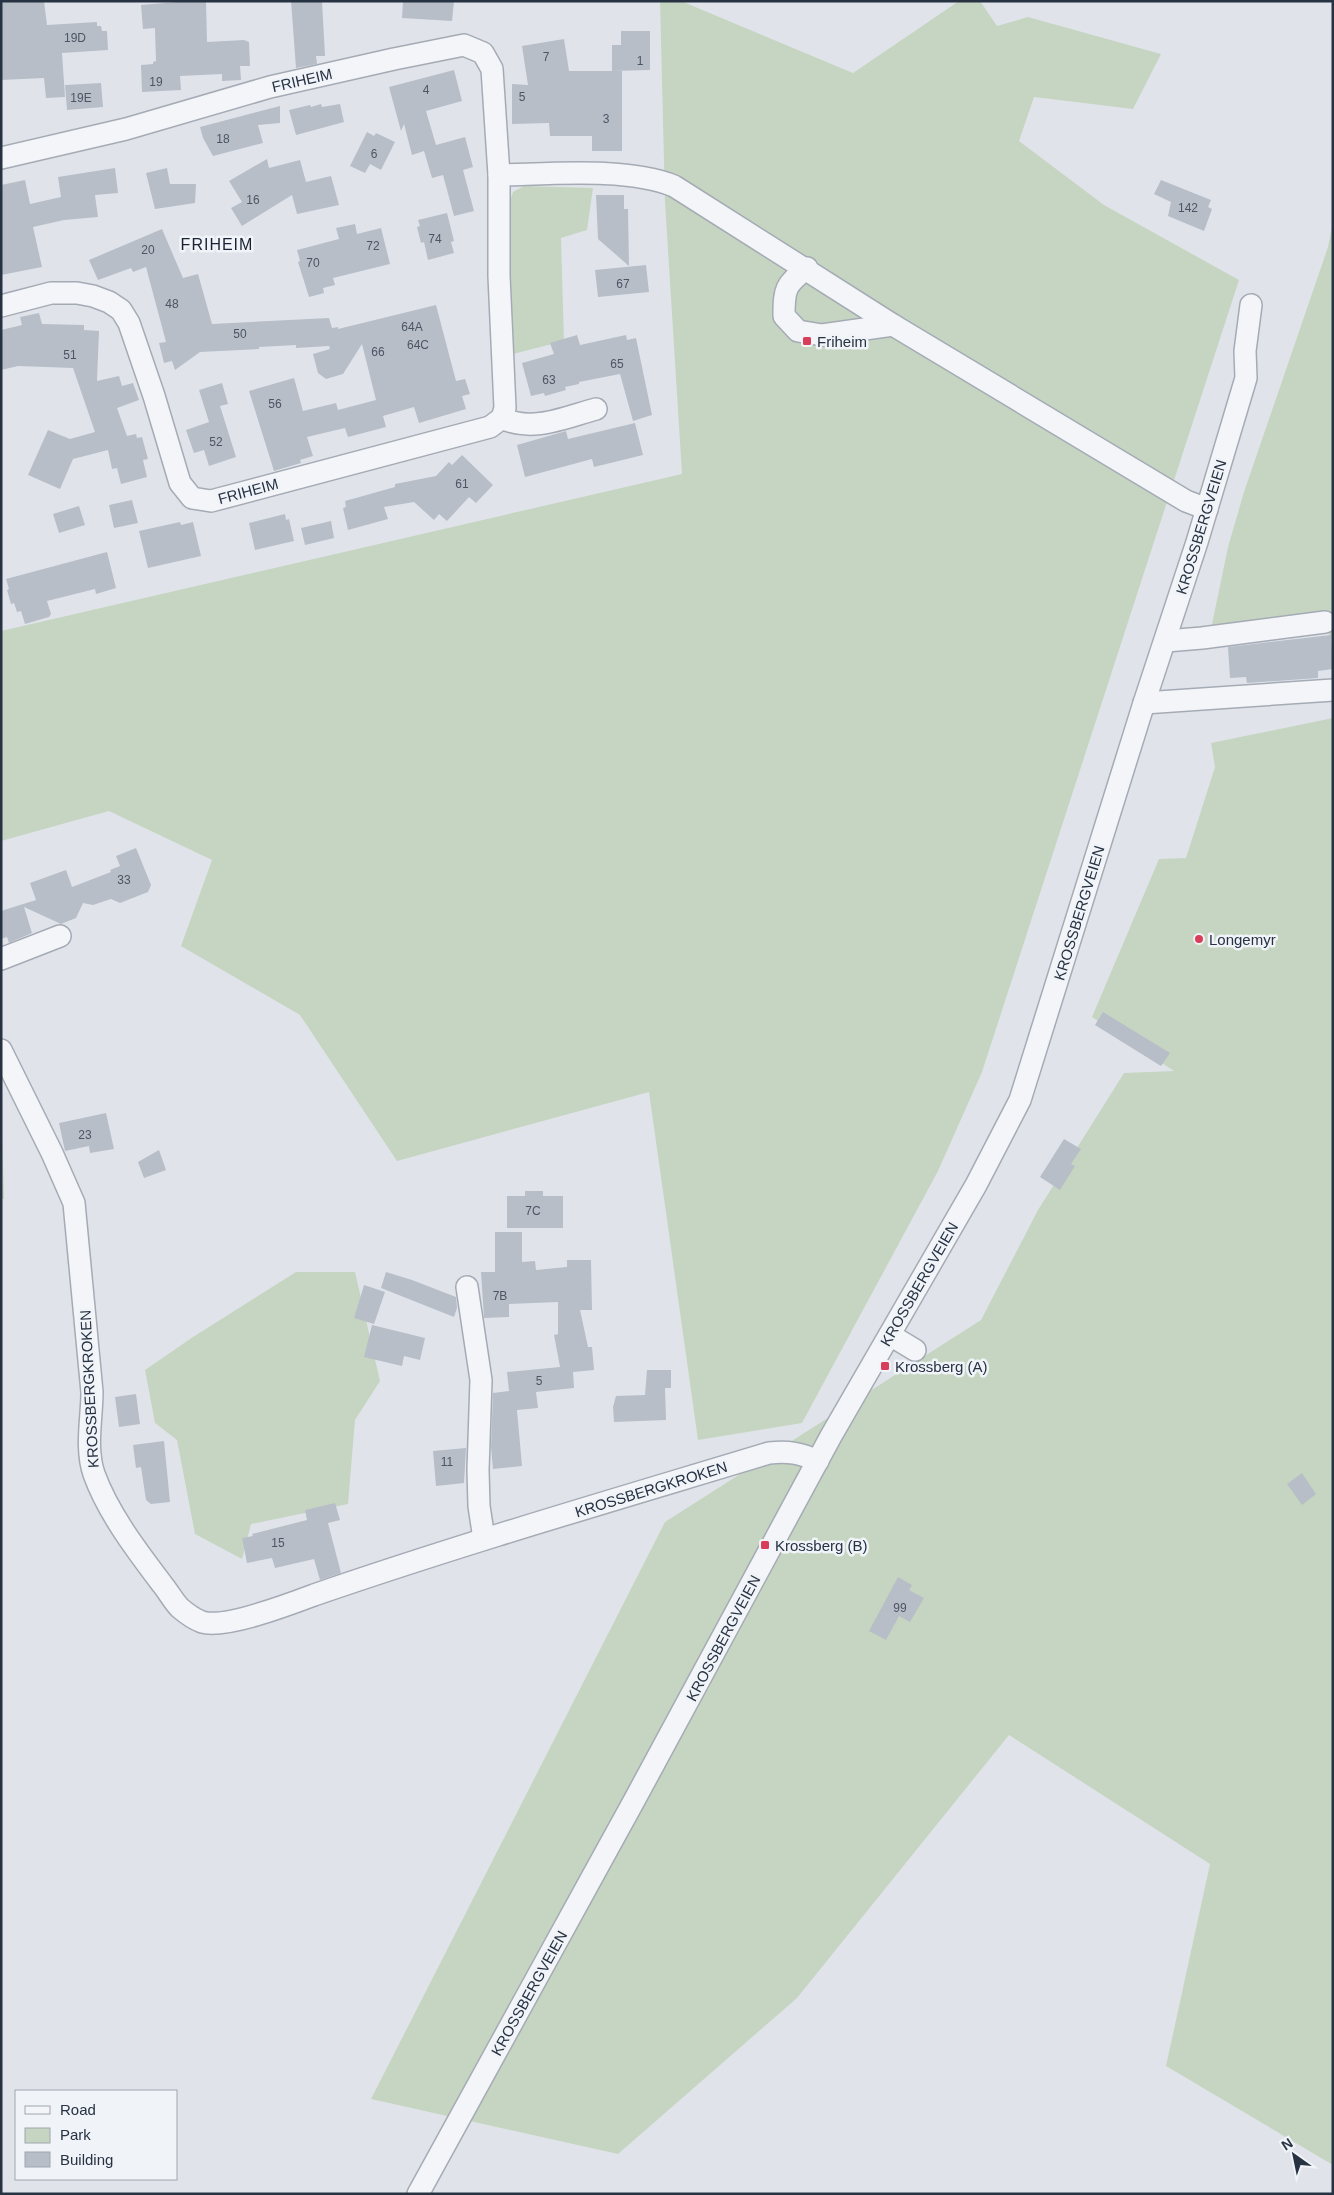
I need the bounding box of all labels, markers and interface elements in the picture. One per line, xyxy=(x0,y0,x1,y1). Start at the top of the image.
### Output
house number: 19D xyxy=(64,31,86,45)
house number: 7 xyxy=(543,50,550,64)
house number: 1 xyxy=(637,54,644,68)
street label: FRIHEIM xyxy=(270,65,334,95)
house number: 19 xyxy=(149,75,163,89)
house number: 4 xyxy=(423,83,430,97)
house number: 5 xyxy=(519,90,526,104)
house number: 19E xyxy=(70,91,92,105)
house number: 3 xyxy=(603,112,610,126)
house number: 18 xyxy=(216,132,230,146)
house number: 6 xyxy=(371,147,378,161)
house number: 16 xyxy=(246,193,260,207)
house number: 142 xyxy=(1178,201,1198,215)
house number: 74 xyxy=(428,232,442,246)
district label: FRIHEIM xyxy=(181,236,253,253)
house number: 72 xyxy=(366,239,380,253)
house number: 20 xyxy=(141,243,155,257)
house number: 70 xyxy=(306,256,320,270)
house number: 67 xyxy=(616,277,630,291)
house number: 48 xyxy=(165,297,179,311)
house number: 64A xyxy=(401,320,423,334)
house number: 50 xyxy=(233,327,247,341)
place label: Friheim xyxy=(817,333,867,350)
marker: Friheim xyxy=(801,335,813,347)
house number: 64C xyxy=(407,338,429,352)
house number: 66 xyxy=(371,345,385,359)
house number: 51 xyxy=(63,348,77,362)
house number: 65 xyxy=(610,357,624,371)
house number: 63 xyxy=(542,373,556,387)
house number: 56 xyxy=(268,397,282,411)
house number: 52 xyxy=(209,435,223,449)
street label: KROSSBERGVEIEN xyxy=(1172,458,1230,596)
street label: FRIHEIM xyxy=(216,475,280,507)
house number: 61 xyxy=(455,477,469,491)
street label: KROSSBERGVEIEN xyxy=(1050,844,1108,982)
house number: 33 xyxy=(117,873,131,887)
place label: Longemyr xyxy=(1209,931,1276,948)
marker: Longemyr xyxy=(1193,933,1205,945)
house number: 23 xyxy=(78,1128,92,1142)
house number: 7C xyxy=(525,1204,541,1218)
street label: KROSSBERGVEIEN xyxy=(877,1219,961,1349)
house number: 7B xyxy=(493,1289,507,1303)
street label: KROSSBERGKROKEN xyxy=(76,1309,102,1469)
place label: Krossberg (A) xyxy=(895,1358,988,1375)
marker: Krossberg (A) xyxy=(879,1360,891,1372)
house number: 5 xyxy=(536,1374,543,1388)
house number: 11 xyxy=(441,1455,454,1469)
street label: KROSSBERGKROKEN xyxy=(573,1458,729,1520)
house number: 15 xyxy=(271,1536,285,1550)
place label: Krossberg (B) xyxy=(775,1537,868,1554)
marker: Krossberg (B) xyxy=(759,1539,771,1551)
street label: KROSSBERGVEIEN xyxy=(683,1572,763,1704)
house number: 99 xyxy=(893,1601,907,1615)
street label: KROSSBERGVEIEN xyxy=(488,1928,570,2058)
legend xyxy=(15,2090,178,2180)
text: Road xyxy=(60,2101,96,2118)
text: Park xyxy=(60,2126,91,2143)
north arrow xyxy=(1269,2130,1319,2180)
text: N xyxy=(1278,2135,1296,2154)
text: Building xyxy=(60,2151,113,2168)

